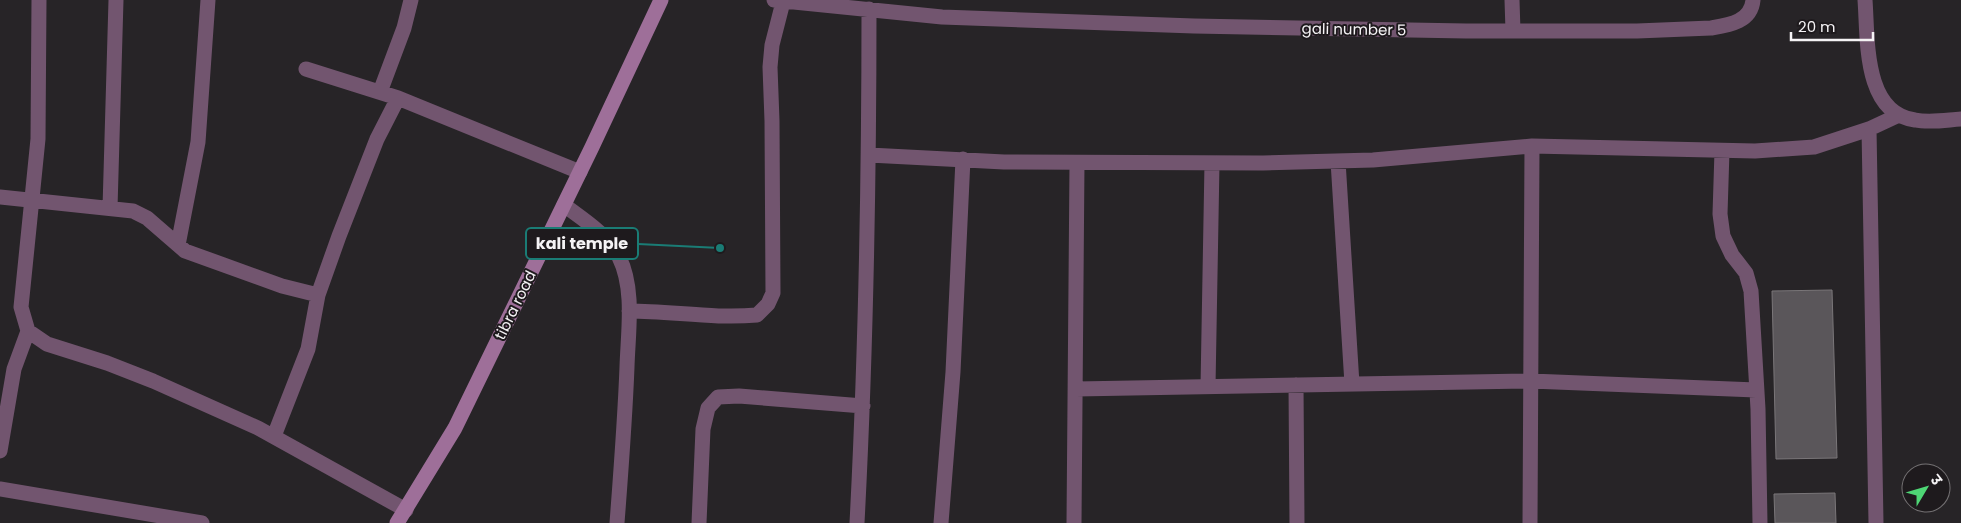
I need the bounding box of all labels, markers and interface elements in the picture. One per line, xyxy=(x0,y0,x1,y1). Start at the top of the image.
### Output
scale bar xyxy=(1791,10,1874,42)
text: 20 m xyxy=(1798,16,1836,37)
street label: gali number 5 xyxy=(1301,18,1407,40)
callout: kali temple xyxy=(526,228,638,259)
text: kali temple xyxy=(536,232,628,255)
street label: tibra road xyxy=(489,267,541,343)
north arrow xyxy=(1901,463,1951,513)
text: उ xyxy=(1925,470,1947,490)

